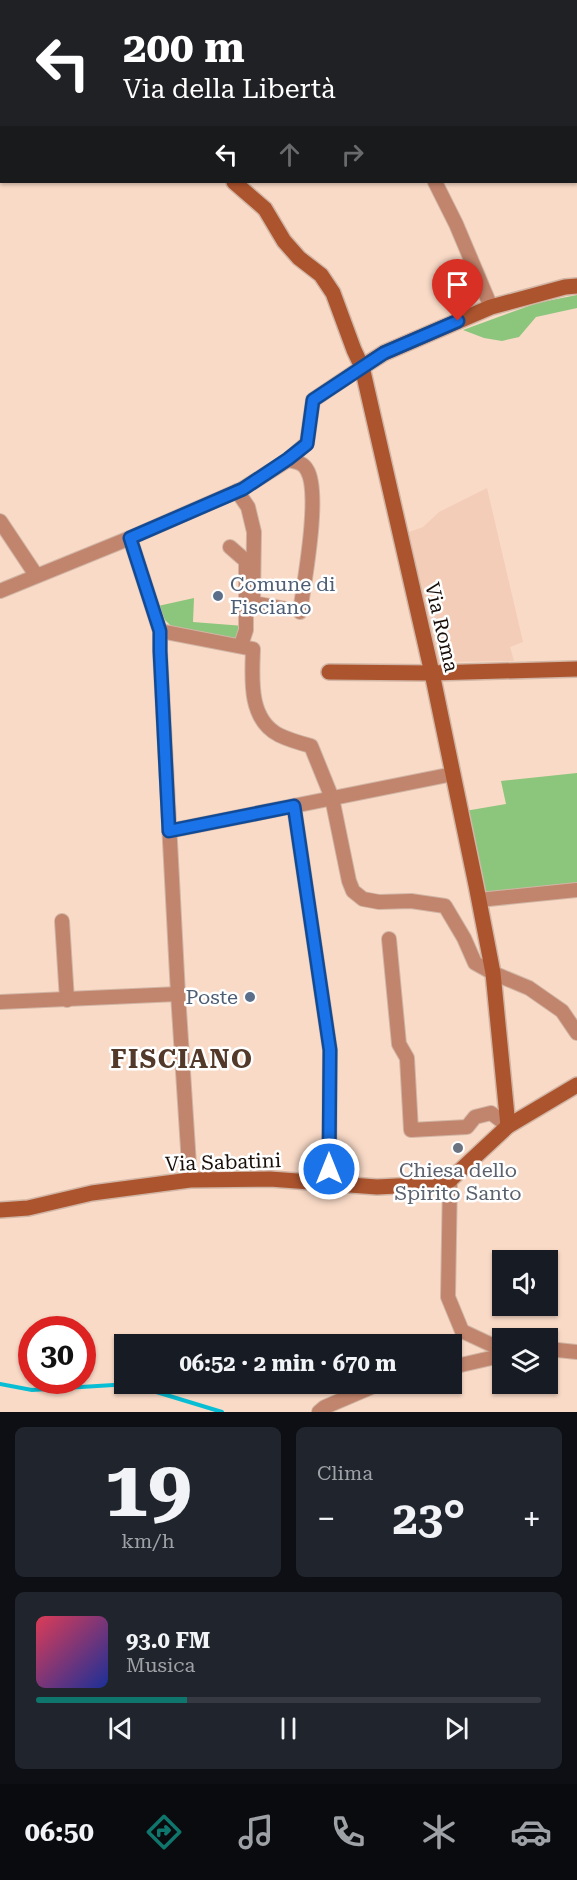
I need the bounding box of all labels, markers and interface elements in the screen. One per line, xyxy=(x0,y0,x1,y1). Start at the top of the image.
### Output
text: 200 m xyxy=(123,23,245,72)
icon: left xyxy=(24,24,102,102)
text: Via della Libertà xyxy=(123,73,336,105)
icon: left xyxy=(210,138,243,171)
icon: ahead xyxy=(273,138,306,171)
icon: right xyxy=(336,138,369,171)
pin xyxy=(432,259,483,321)
icon: arrive xyxy=(441,268,474,301)
place label: Comune di Fisciano xyxy=(230,572,335,619)
street label: Via Roma xyxy=(420,580,464,674)
marker: Comune di Fisciano xyxy=(211,589,225,603)
place label: Poste xyxy=(186,985,238,1009)
marker: Poste xyxy=(243,990,257,1004)
district label: FISCIANO xyxy=(111,1044,253,1074)
position arrow xyxy=(297,1137,361,1201)
marker: Chiesa dello Spirito Santo xyxy=(451,1141,465,1155)
street label: Via Sabatini xyxy=(165,1148,281,1176)
place label: Chiesa dello Spirito Santo xyxy=(395,1158,521,1205)
map controls xyxy=(492,1250,558,1394)
button: sound xyxy=(492,1250,558,1316)
speed limit sign: 30 xyxy=(18,1316,96,1394)
button: layers xyxy=(492,1328,558,1394)
text: 06:52 · 2 min · 670 m xyxy=(179,1351,397,1376)
text: 19 xyxy=(104,1444,192,1535)
text: Clima xyxy=(317,1461,373,1485)
text: 23° xyxy=(393,1492,465,1545)
text: − xyxy=(317,1499,335,1538)
text: + xyxy=(523,1499,541,1538)
text: km/h xyxy=(121,1529,175,1553)
text: 93.0 FM xyxy=(126,1628,210,1653)
text: Musica xyxy=(126,1653,195,1677)
icon: previous xyxy=(104,1712,137,1745)
icon: pause xyxy=(272,1712,305,1745)
icon: next xyxy=(440,1712,473,1745)
icon: directions xyxy=(143,1811,185,1853)
icon: music xyxy=(235,1811,277,1853)
icon: phone xyxy=(327,1811,369,1853)
icon: climate xyxy=(418,1811,460,1853)
icon: car xyxy=(510,1811,552,1853)
text: 06:50 xyxy=(25,1816,94,1848)

